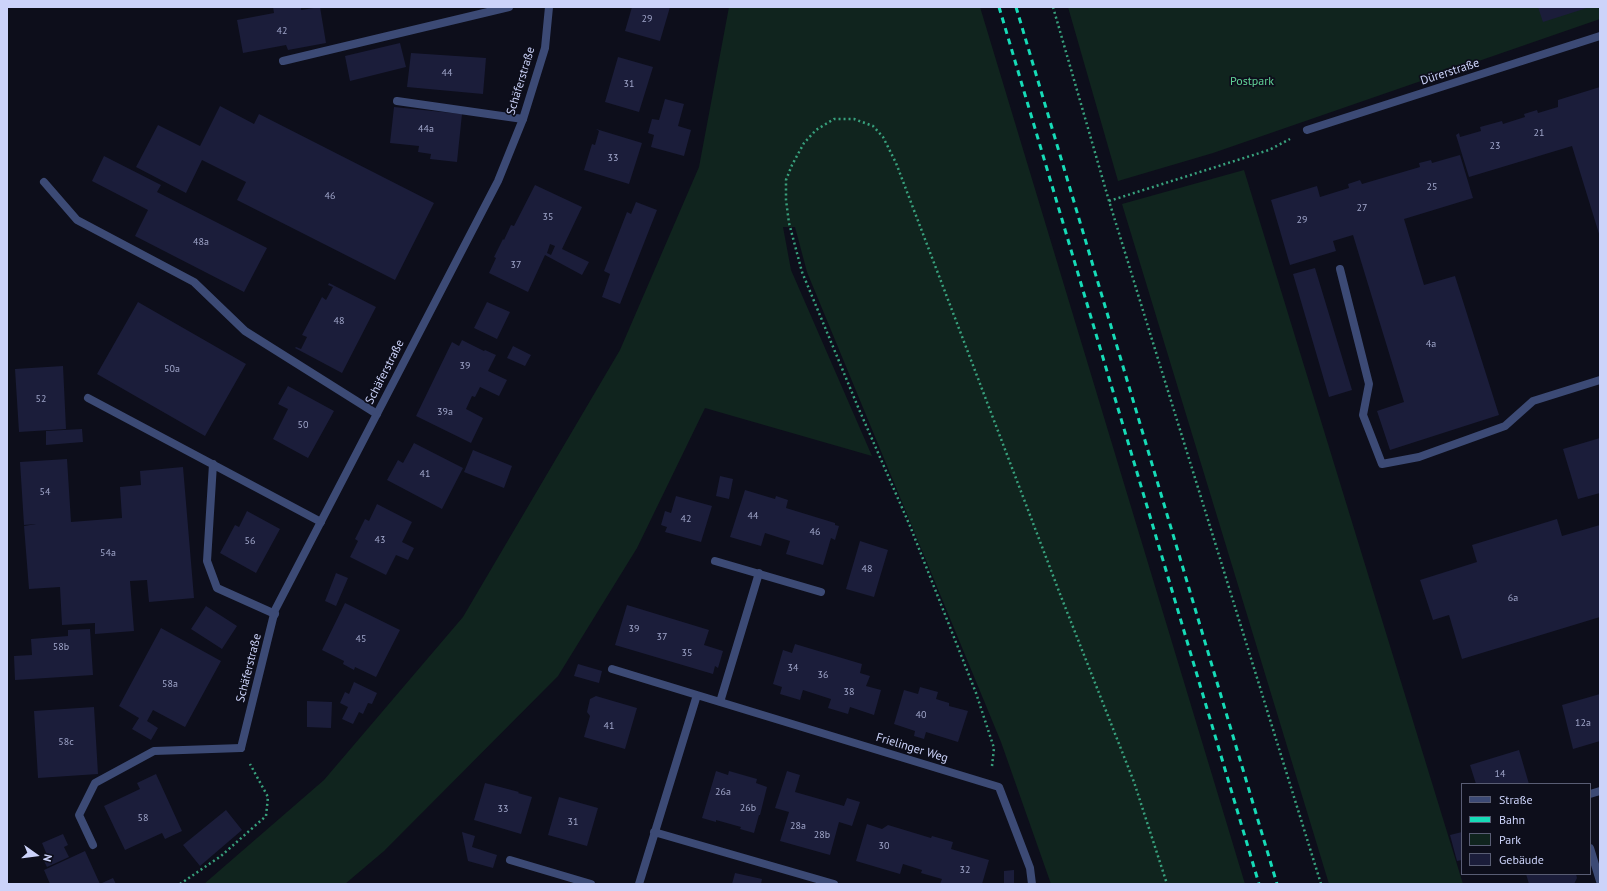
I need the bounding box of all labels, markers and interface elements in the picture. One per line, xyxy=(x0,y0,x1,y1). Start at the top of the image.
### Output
house number: 29 xyxy=(642,13,652,25)
house number: 42 xyxy=(277,25,287,37)
street label: Schäferstraße xyxy=(504,45,538,117)
street label: Dürerstraße xyxy=(1419,56,1481,88)
house number: 44 xyxy=(442,67,452,79)
park label: Postpark xyxy=(1230,75,1274,89)
house number: 31 xyxy=(624,78,634,90)
house number: 44a xyxy=(418,123,434,135)
house number: 21 xyxy=(1534,127,1544,139)
house number: 23 xyxy=(1490,140,1500,152)
house number: 33 xyxy=(608,152,618,164)
house number: 25 xyxy=(1427,181,1437,193)
house number: 46 xyxy=(325,190,335,202)
house number: 27 xyxy=(1357,202,1367,214)
house number: 35 xyxy=(543,211,553,223)
house number: 29 xyxy=(1297,214,1307,226)
house number: 48a xyxy=(193,236,209,248)
house number: 37 xyxy=(511,259,521,271)
house number: 48 xyxy=(334,315,344,327)
street label: Schäferstraße xyxy=(363,337,407,407)
house number: 4a xyxy=(1426,338,1436,350)
house number: 39 xyxy=(460,360,470,372)
house number: 50a xyxy=(164,363,180,375)
house number: 52 xyxy=(36,393,46,405)
house number: 39a xyxy=(437,406,453,418)
house number: 50 xyxy=(298,419,308,431)
house number: 41 xyxy=(420,468,430,480)
house number: 54 xyxy=(40,486,50,498)
house number: 44 xyxy=(748,510,758,522)
house number: 42 xyxy=(681,513,691,525)
house number: 46 xyxy=(810,526,820,538)
house number: 43 xyxy=(375,534,385,546)
house number: 56 xyxy=(245,535,255,547)
house number: 54a xyxy=(100,547,116,559)
house number: 48 xyxy=(862,563,872,575)
house number: 6a xyxy=(1508,592,1518,604)
house number: 39 xyxy=(629,623,639,635)
house number: 37 xyxy=(657,631,667,643)
street label: Schäferstraße xyxy=(233,632,265,704)
house number: 45 xyxy=(356,633,366,645)
house number: 58b xyxy=(53,641,69,653)
house number: 35 xyxy=(682,647,692,659)
house number: 34 xyxy=(788,662,798,674)
house number: 36 xyxy=(818,669,828,681)
house number: 58a xyxy=(162,678,178,690)
house number: 38 xyxy=(844,686,854,698)
house number: 40 xyxy=(916,709,926,721)
house number: 12a xyxy=(1575,717,1591,729)
house number: 41 xyxy=(604,720,614,732)
street label: Frielinger Weg xyxy=(874,730,950,766)
house number: 58c xyxy=(58,736,74,748)
house number: 14 xyxy=(1495,768,1505,780)
legend xyxy=(1461,783,1591,875)
house number: 26a xyxy=(715,786,731,798)
text: Straße xyxy=(1499,792,1533,807)
house number: 26b xyxy=(740,802,756,814)
house number: 33 xyxy=(498,803,508,815)
house number: 58 xyxy=(138,812,148,824)
text: Bahn xyxy=(1499,812,1525,827)
house number: 31 xyxy=(568,816,578,828)
house number: 28a xyxy=(790,820,806,832)
house number: 28b xyxy=(814,829,830,841)
text: Park xyxy=(1499,832,1521,847)
north arrow xyxy=(16,835,56,875)
house number: 30 xyxy=(879,840,889,852)
text: Gebäude xyxy=(1499,852,1544,867)
text: N xyxy=(40,853,55,863)
house number: 32 xyxy=(960,864,970,876)

